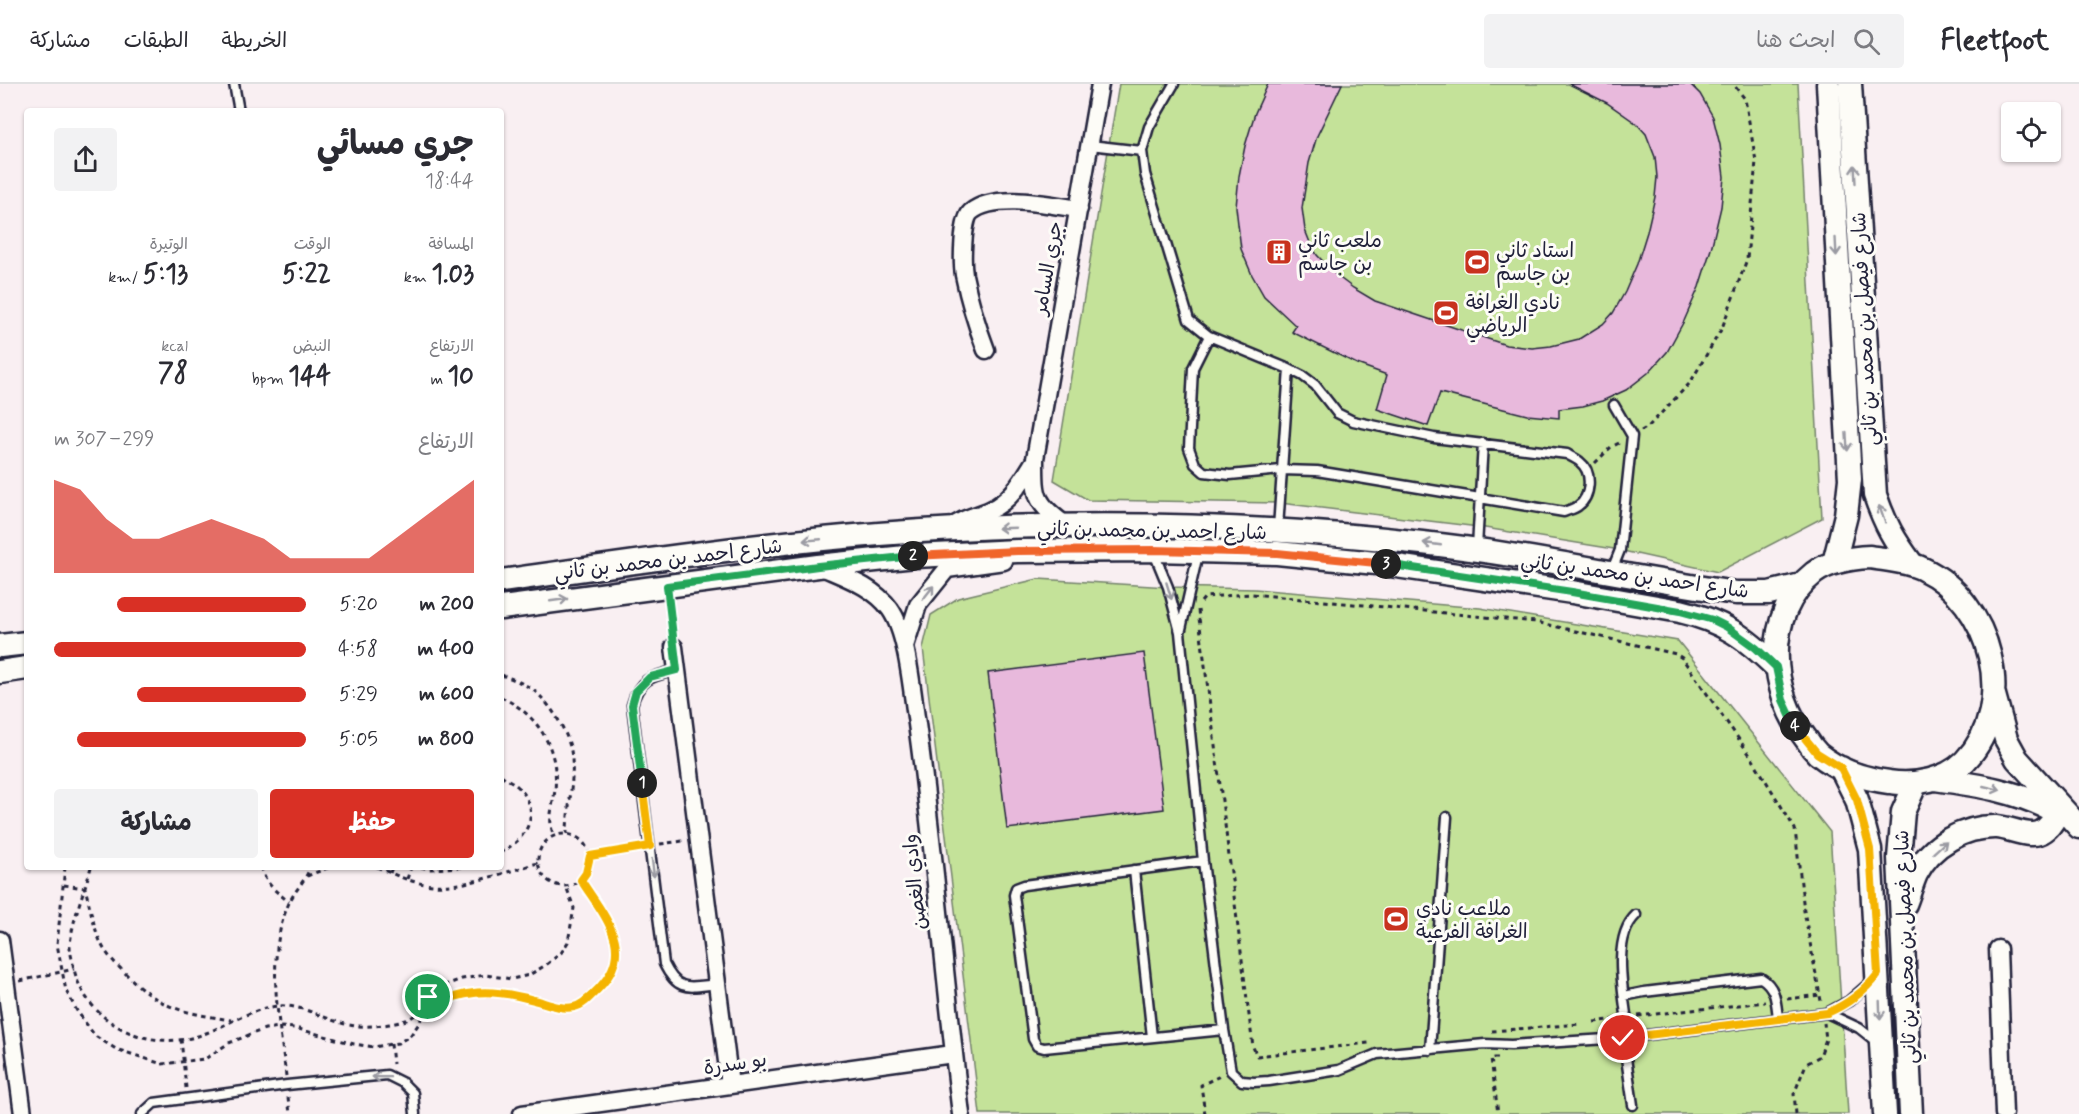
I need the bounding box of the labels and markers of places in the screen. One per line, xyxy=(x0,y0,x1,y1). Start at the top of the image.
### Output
place label: ملعب ثاني بن جاسم xyxy=(1298,228,1382,278)
building icon: ملعب ثاني بن جاسم xyxy=(1264,237,1294,267)
place label: استاد ثاني بن جاسم xyxy=(1496,238,1574,288)
sports icon: استاد ثاني بن جاسم xyxy=(1462,247,1492,277)
place label: نادي الغرافة الرياضي xyxy=(1466,290,1560,343)
sports icon: نادي الغرافة الرياضي xyxy=(1431,298,1461,328)
pin: 2 xyxy=(898,541,928,571)
pin: 3 xyxy=(1371,549,1401,579)
pin: 4 xyxy=(1780,711,1810,741)
pin: 1 xyxy=(627,768,657,798)
place label: ملاعب نادي الغرافة الفرعية xyxy=(1416,896,1528,946)
sports icon: ملاعب نادي الغرافة الفرعية xyxy=(1381,904,1411,934)
pin xyxy=(402,971,453,1022)
pin xyxy=(1597,1012,1648,1063)

